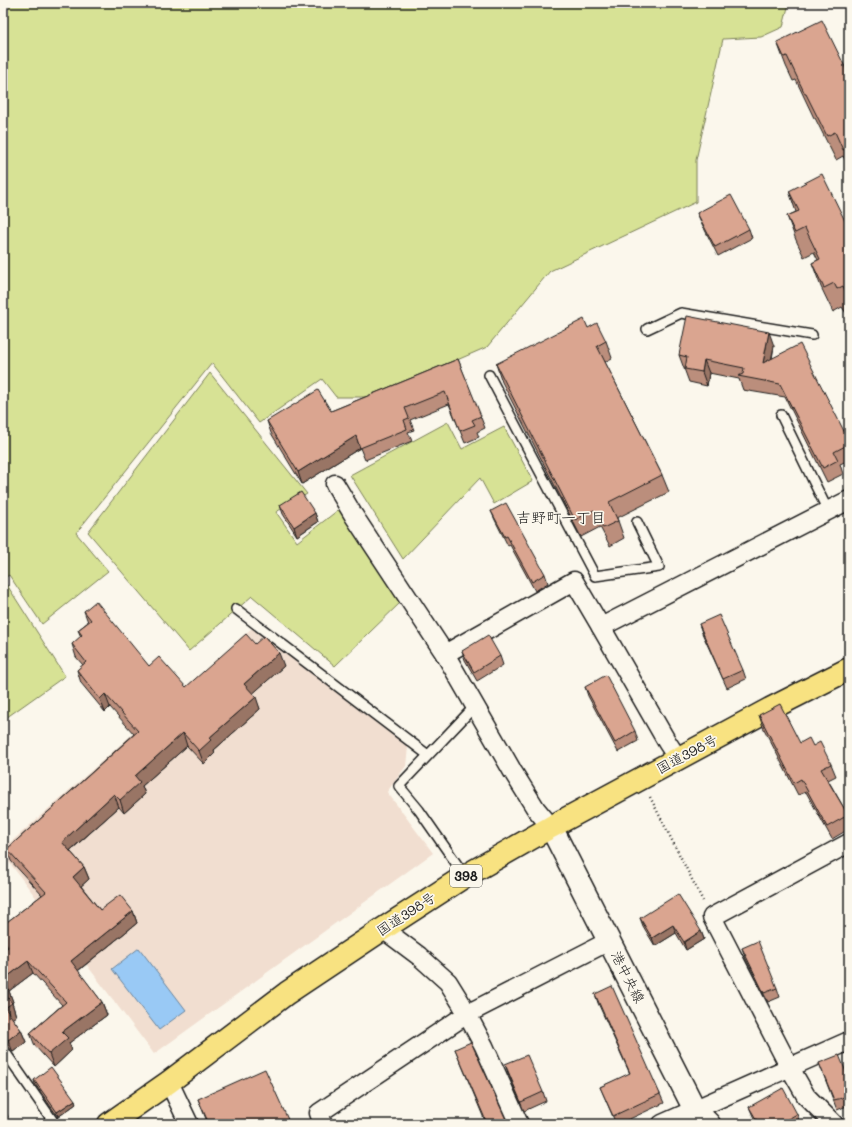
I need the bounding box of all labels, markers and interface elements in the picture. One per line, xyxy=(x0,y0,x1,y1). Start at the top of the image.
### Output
district label: 吉野町一丁目 xyxy=(516,507,606,527)
street label: 国道398号 xyxy=(653,729,721,778)
road number: 398 xyxy=(450,865,482,887)
street label: 国道398号 xyxy=(372,887,439,940)
street label: 港中央線 xyxy=(607,948,650,1006)

